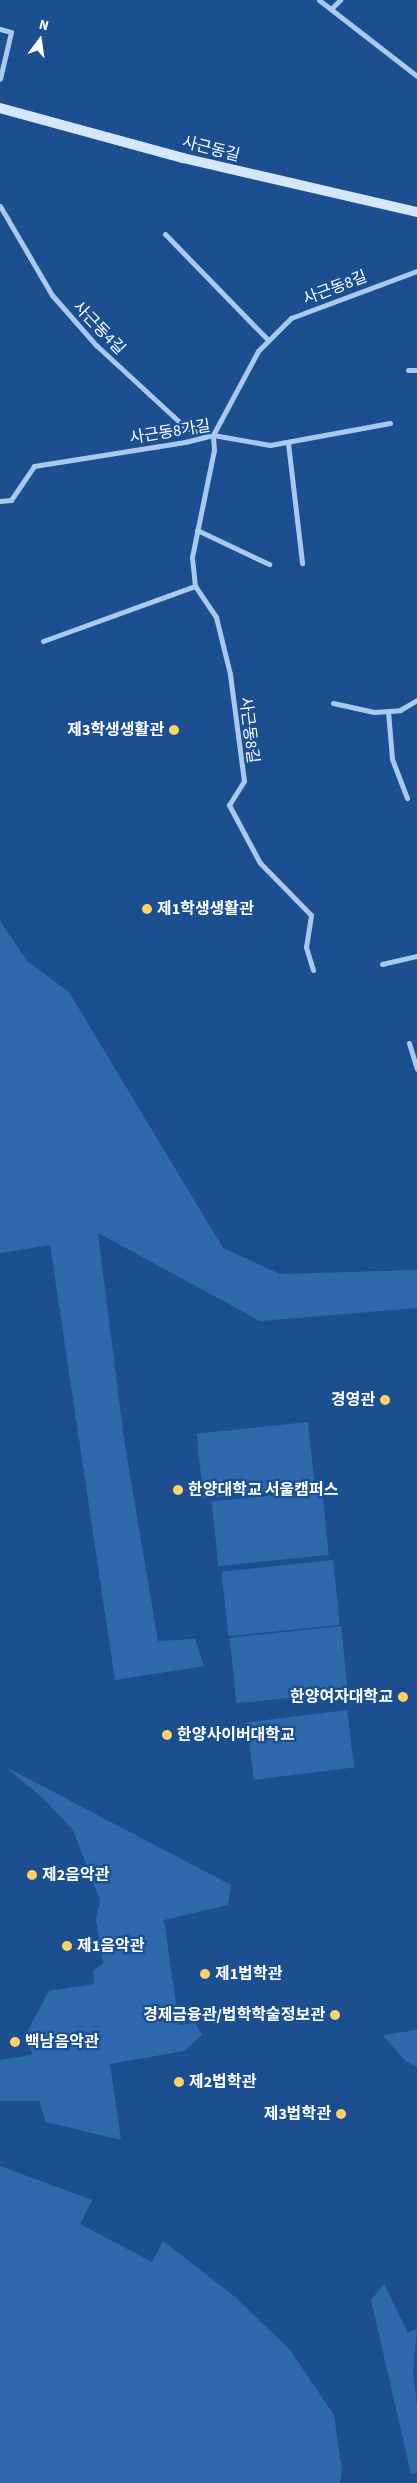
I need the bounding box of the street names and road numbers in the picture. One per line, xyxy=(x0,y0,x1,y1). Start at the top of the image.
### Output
street label: 사근동길 xyxy=(180,133,242,165)
street label: 사근동8길 xyxy=(300,267,370,309)
street label: 사근동4길 xyxy=(69,297,129,359)
street label: 사근동8가길 xyxy=(128,416,212,448)
street label: 사근동8길 xyxy=(235,696,263,764)

